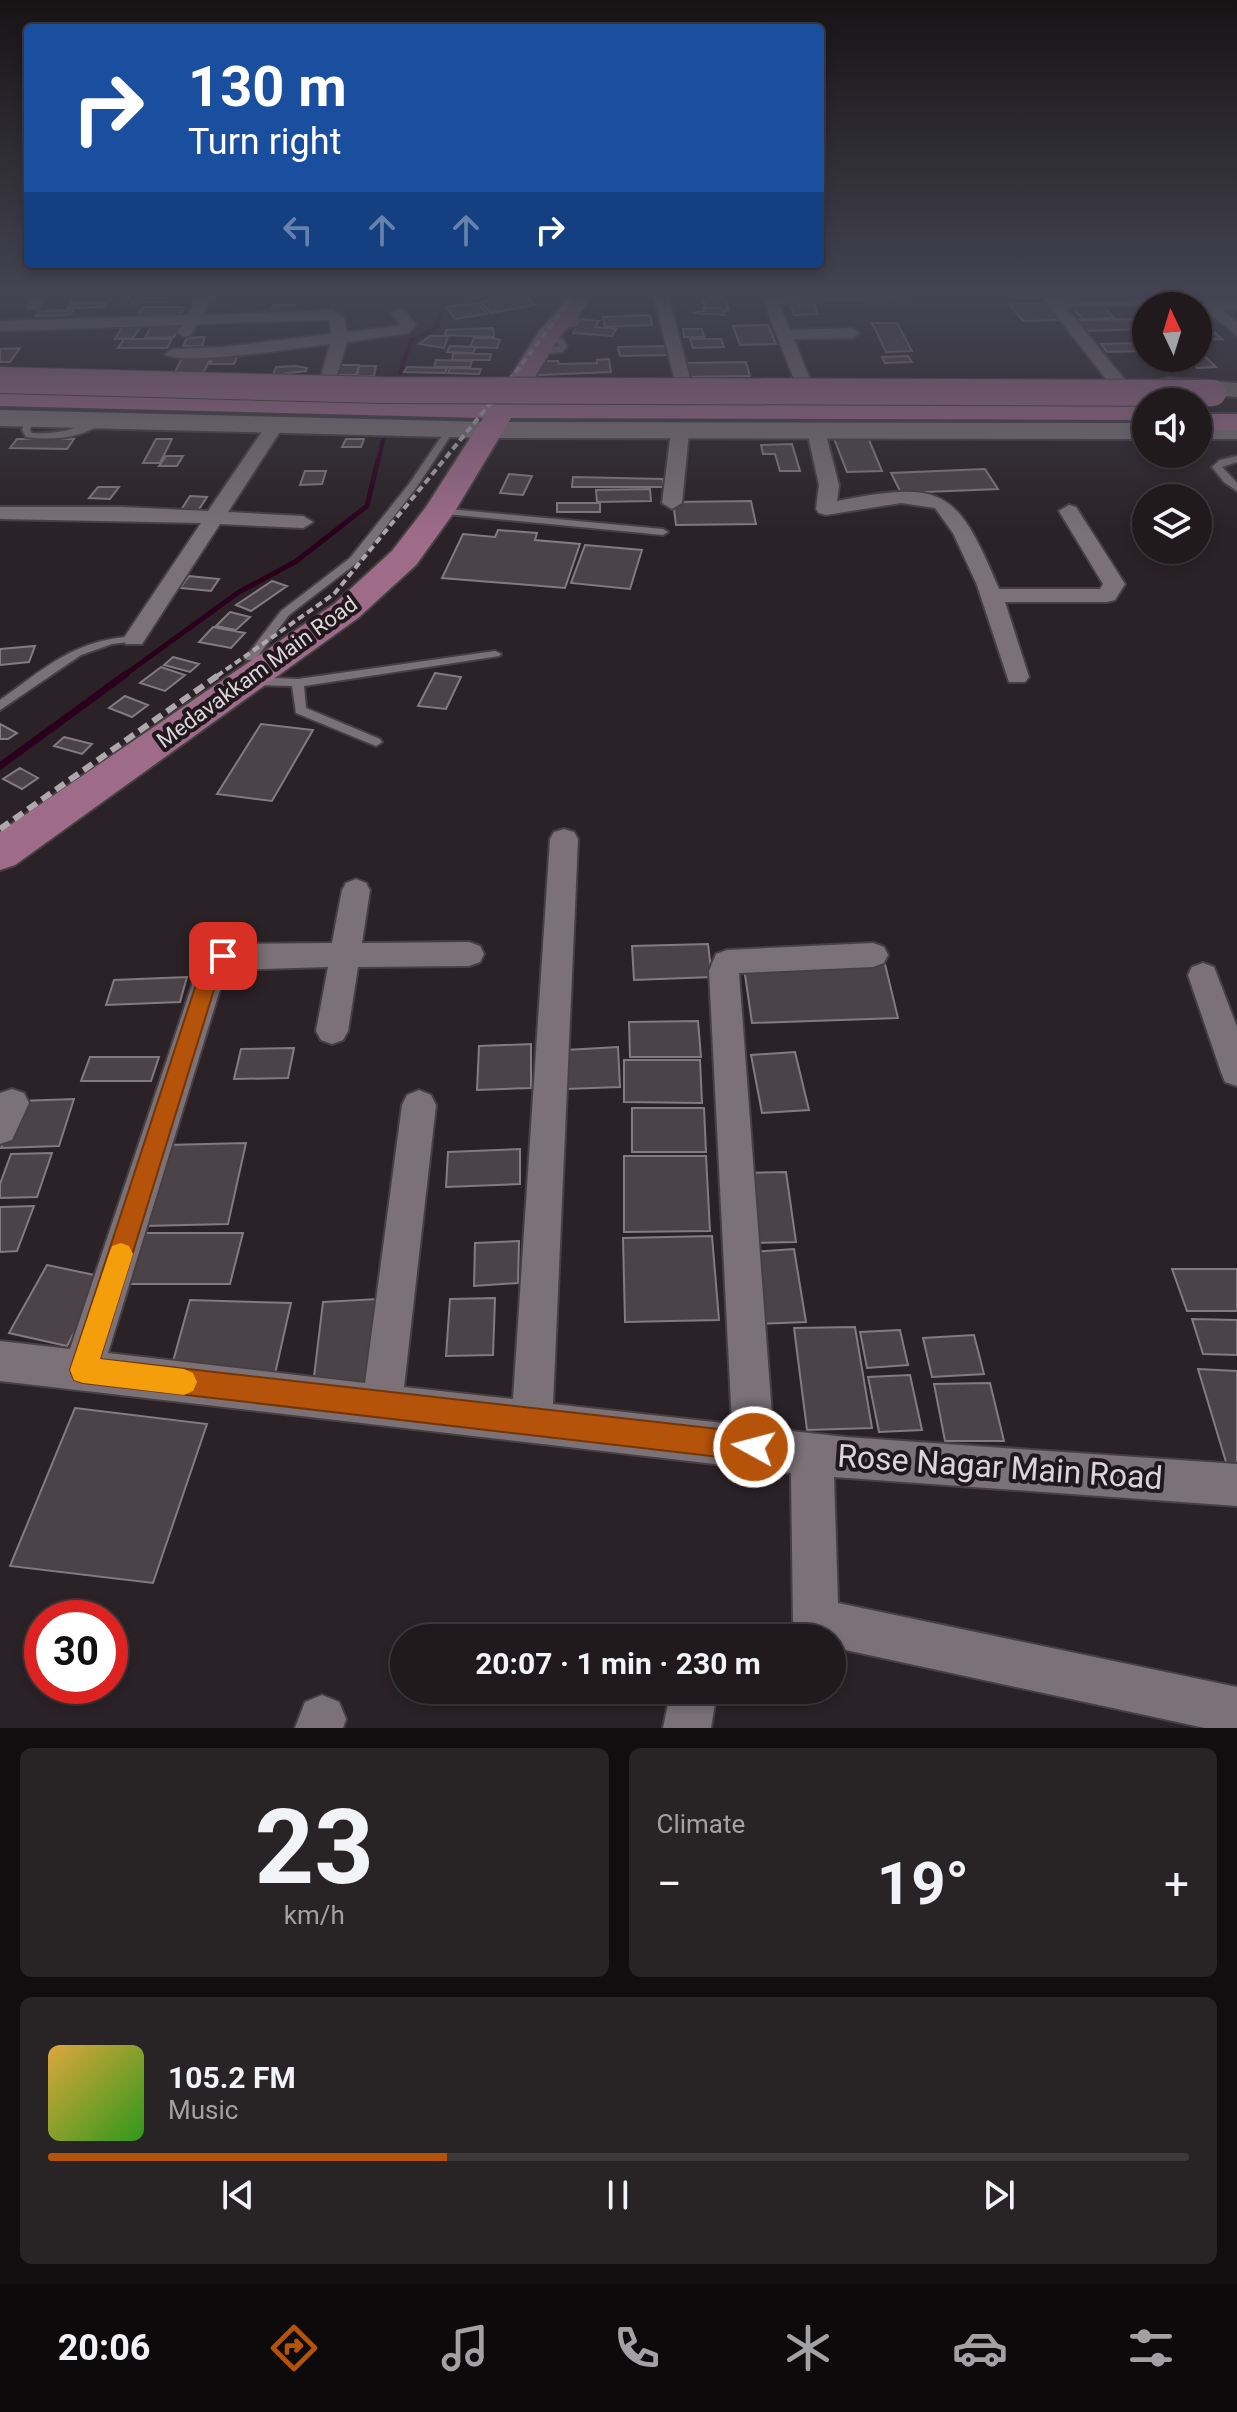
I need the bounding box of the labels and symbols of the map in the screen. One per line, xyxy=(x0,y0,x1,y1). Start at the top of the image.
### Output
north arrow xyxy=(1132,292,1212,372)
street label: Medavakkam Main Road xyxy=(152,591,362,753)
pin xyxy=(189,922,257,990)
position arrow xyxy=(712,1405,796,1489)
street label: Rose Nagar Main Road xyxy=(836,1437,1164,1497)
speed limit sign: 30 xyxy=(24,1600,128,1704)

